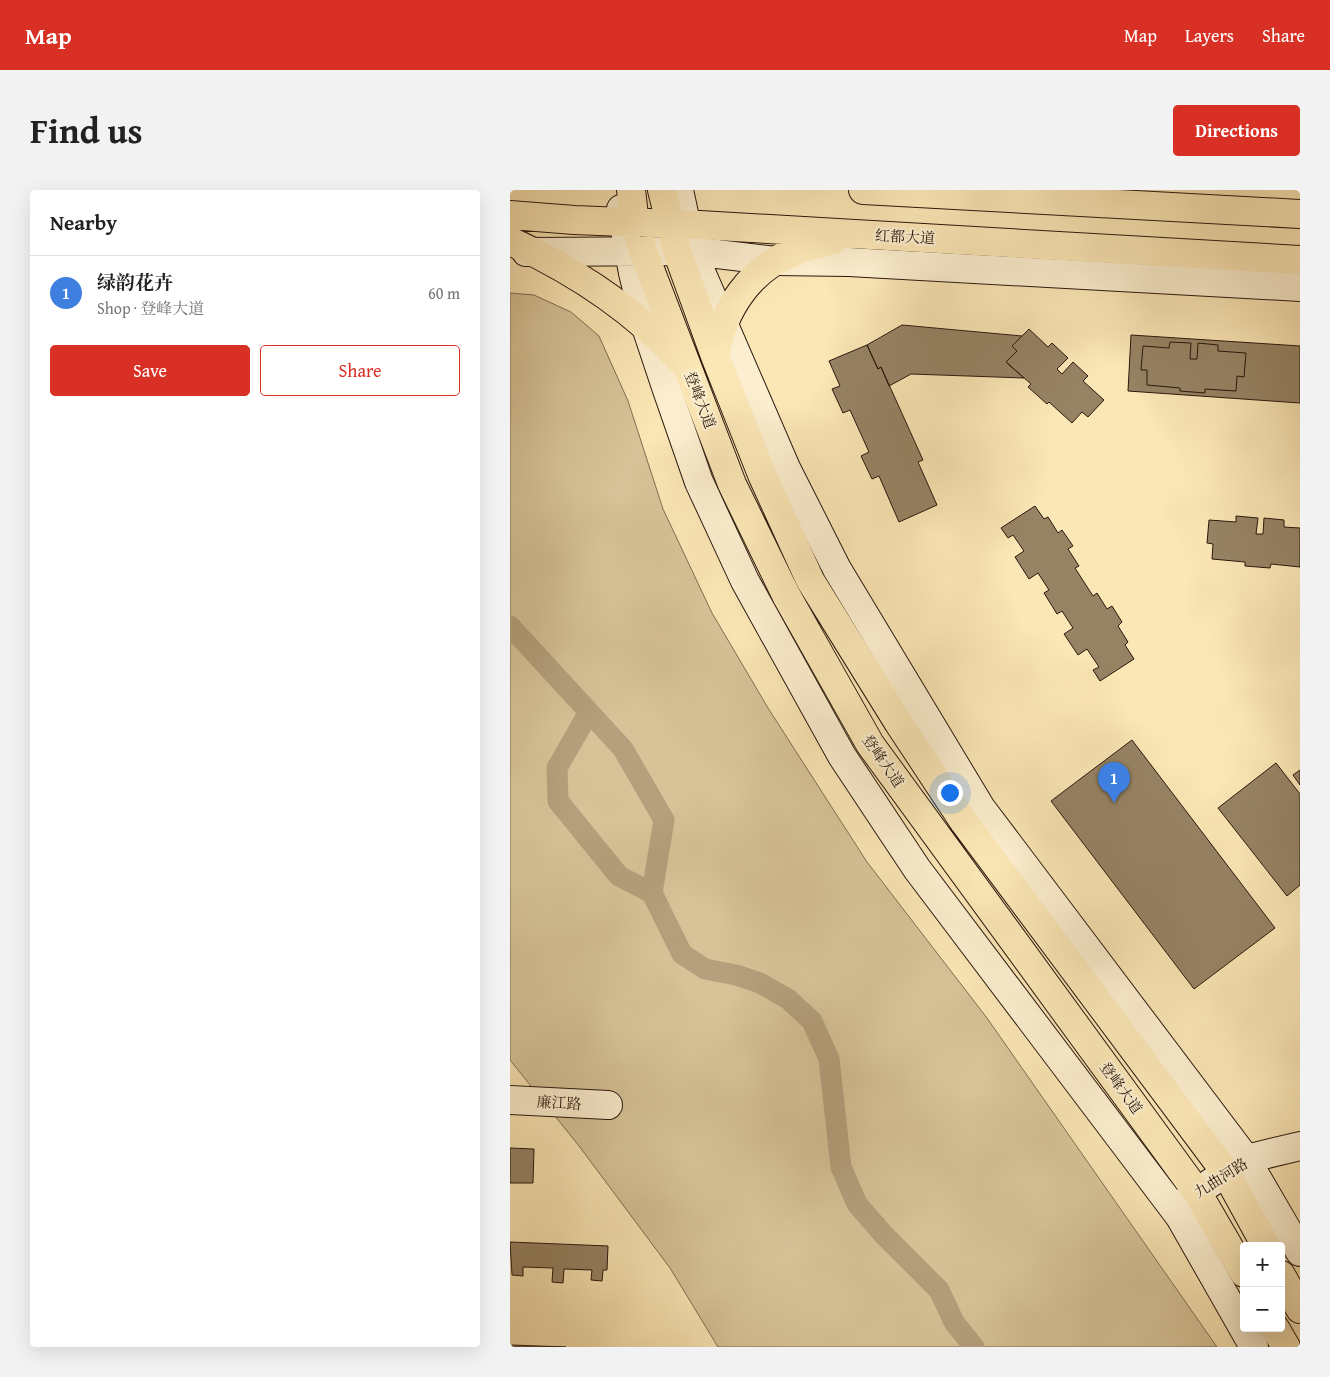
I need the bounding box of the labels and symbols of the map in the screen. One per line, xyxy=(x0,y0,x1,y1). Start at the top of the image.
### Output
street label: 红都大道 xyxy=(875,224,936,249)
street label: 登峰大道 xyxy=(680,368,721,432)
street label: 登峰大道 xyxy=(858,730,909,791)
pin: 1 xyxy=(1098,762,1130,803)
your location xyxy=(937,780,963,806)
street label: 登峰大道 xyxy=(1095,1057,1148,1118)
street label: 廉江路 xyxy=(536,1091,582,1114)
street label: 九曲河路 xyxy=(1190,1153,1252,1202)

